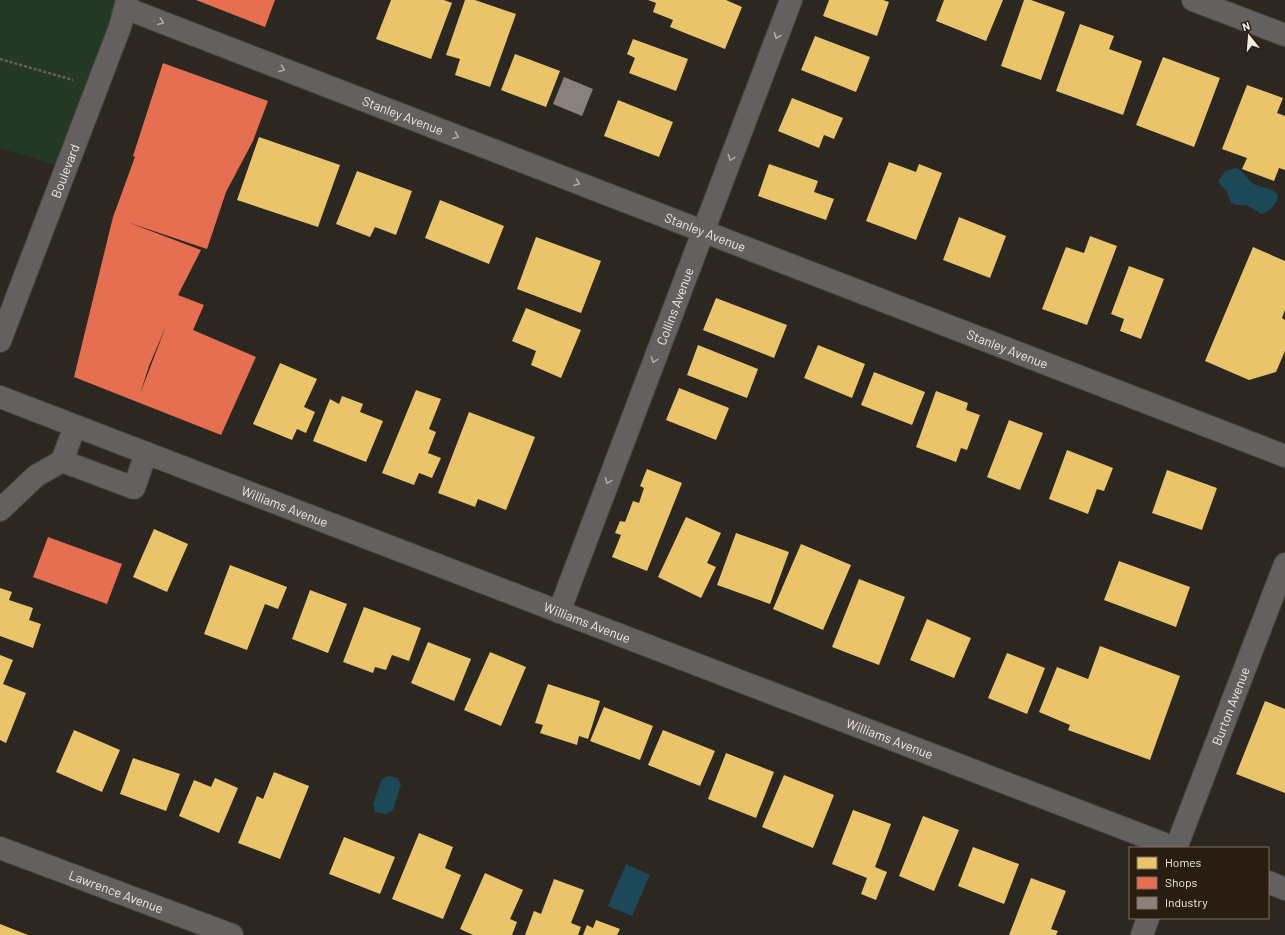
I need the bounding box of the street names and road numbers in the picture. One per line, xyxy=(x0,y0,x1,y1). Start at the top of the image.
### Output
street label: Stanley Avenue xyxy=(360,92,446,138)
street label: Boulevard xyxy=(47,142,83,200)
street label: Stanley Avenue xyxy=(662,209,748,255)
street label: Collins Avenue xyxy=(653,265,697,347)
street label: Stanley Avenue xyxy=(965,326,1050,372)
street label: Williams Avenue xyxy=(239,482,330,530)
street label: Williams Avenue xyxy=(542,598,633,646)
street label: Burton Avenue xyxy=(1208,665,1253,747)
street label: Williams Avenue xyxy=(844,715,935,762)
street label: Lawrence Avenue xyxy=(67,867,166,917)

